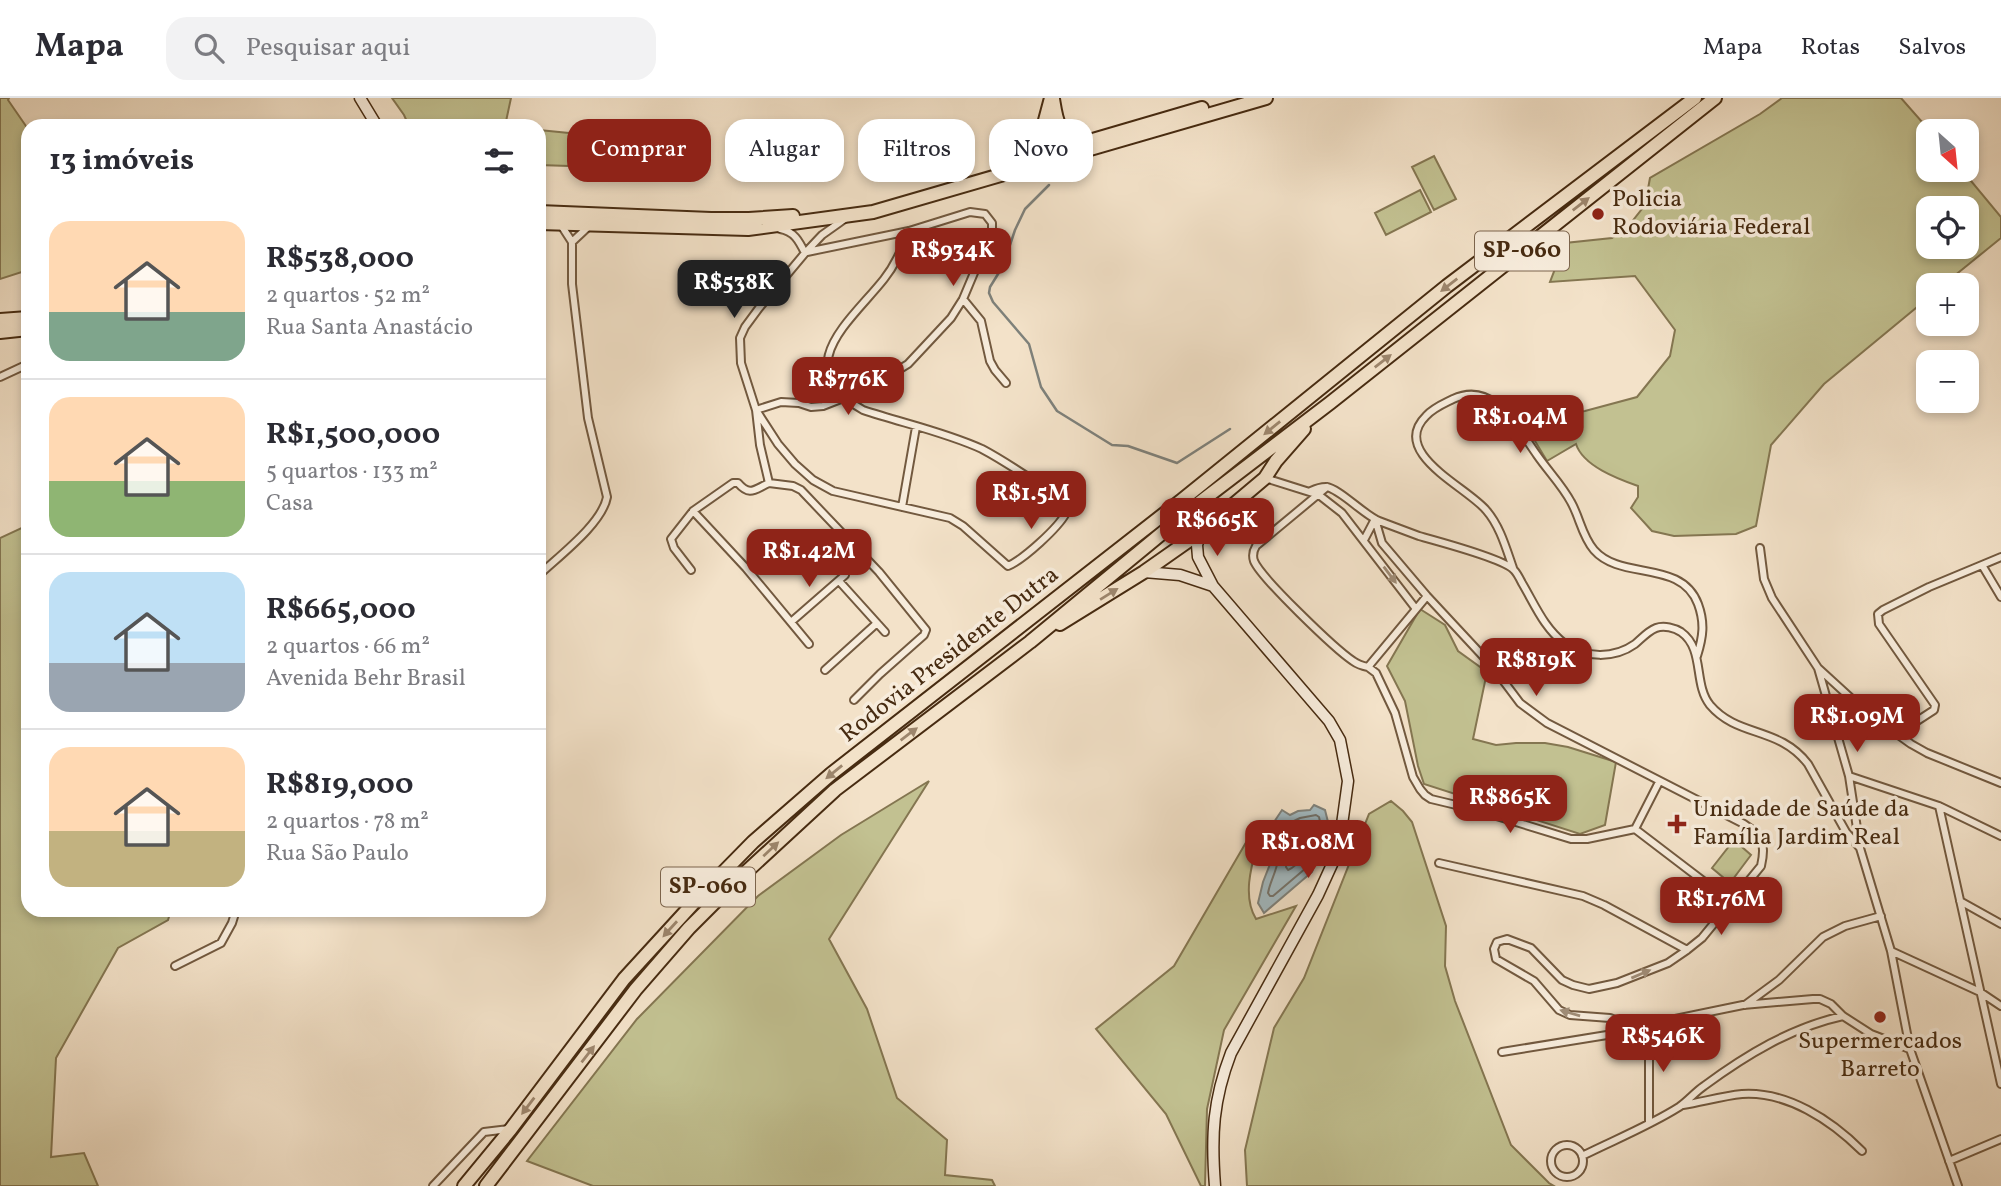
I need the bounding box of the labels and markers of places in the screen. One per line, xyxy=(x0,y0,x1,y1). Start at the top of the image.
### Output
place label: Policia Rodoviária Federal xyxy=(1612,183,1810,245)
marker: Policia Rodoviária Federal xyxy=(1590,206,1606,222)
pin: R$934K xyxy=(896,228,1010,288)
pin: R$538K xyxy=(677,260,791,320)
pin: R$776K xyxy=(791,358,905,417)
pin: R$1.04M xyxy=(1455,396,1585,455)
pin: R$1.5M xyxy=(974,472,1088,531)
pin: R$665K xyxy=(1160,498,1274,558)
pin: R$1.42M xyxy=(744,530,874,589)
pin: R$819K xyxy=(1479,638,1593,698)
pin: R$1.09M xyxy=(1792,694,1922,754)
pin: R$865K xyxy=(1453,776,1567,835)
place label: Unidade de Saúde da Família Jardim Real xyxy=(1693,793,1910,855)
marker: Unidade de Saúde da Família Jardim Real xyxy=(1667,814,1687,834)
pin: R$1.08M xyxy=(1243,820,1373,880)
pin: R$1.76M xyxy=(1656,878,1786,937)
marker: Supermercados Barreto xyxy=(1872,1009,1888,1025)
pin: R$546K xyxy=(1606,1014,1720,1074)
place label: Supermercados Barreto xyxy=(1798,1025,1962,1087)

